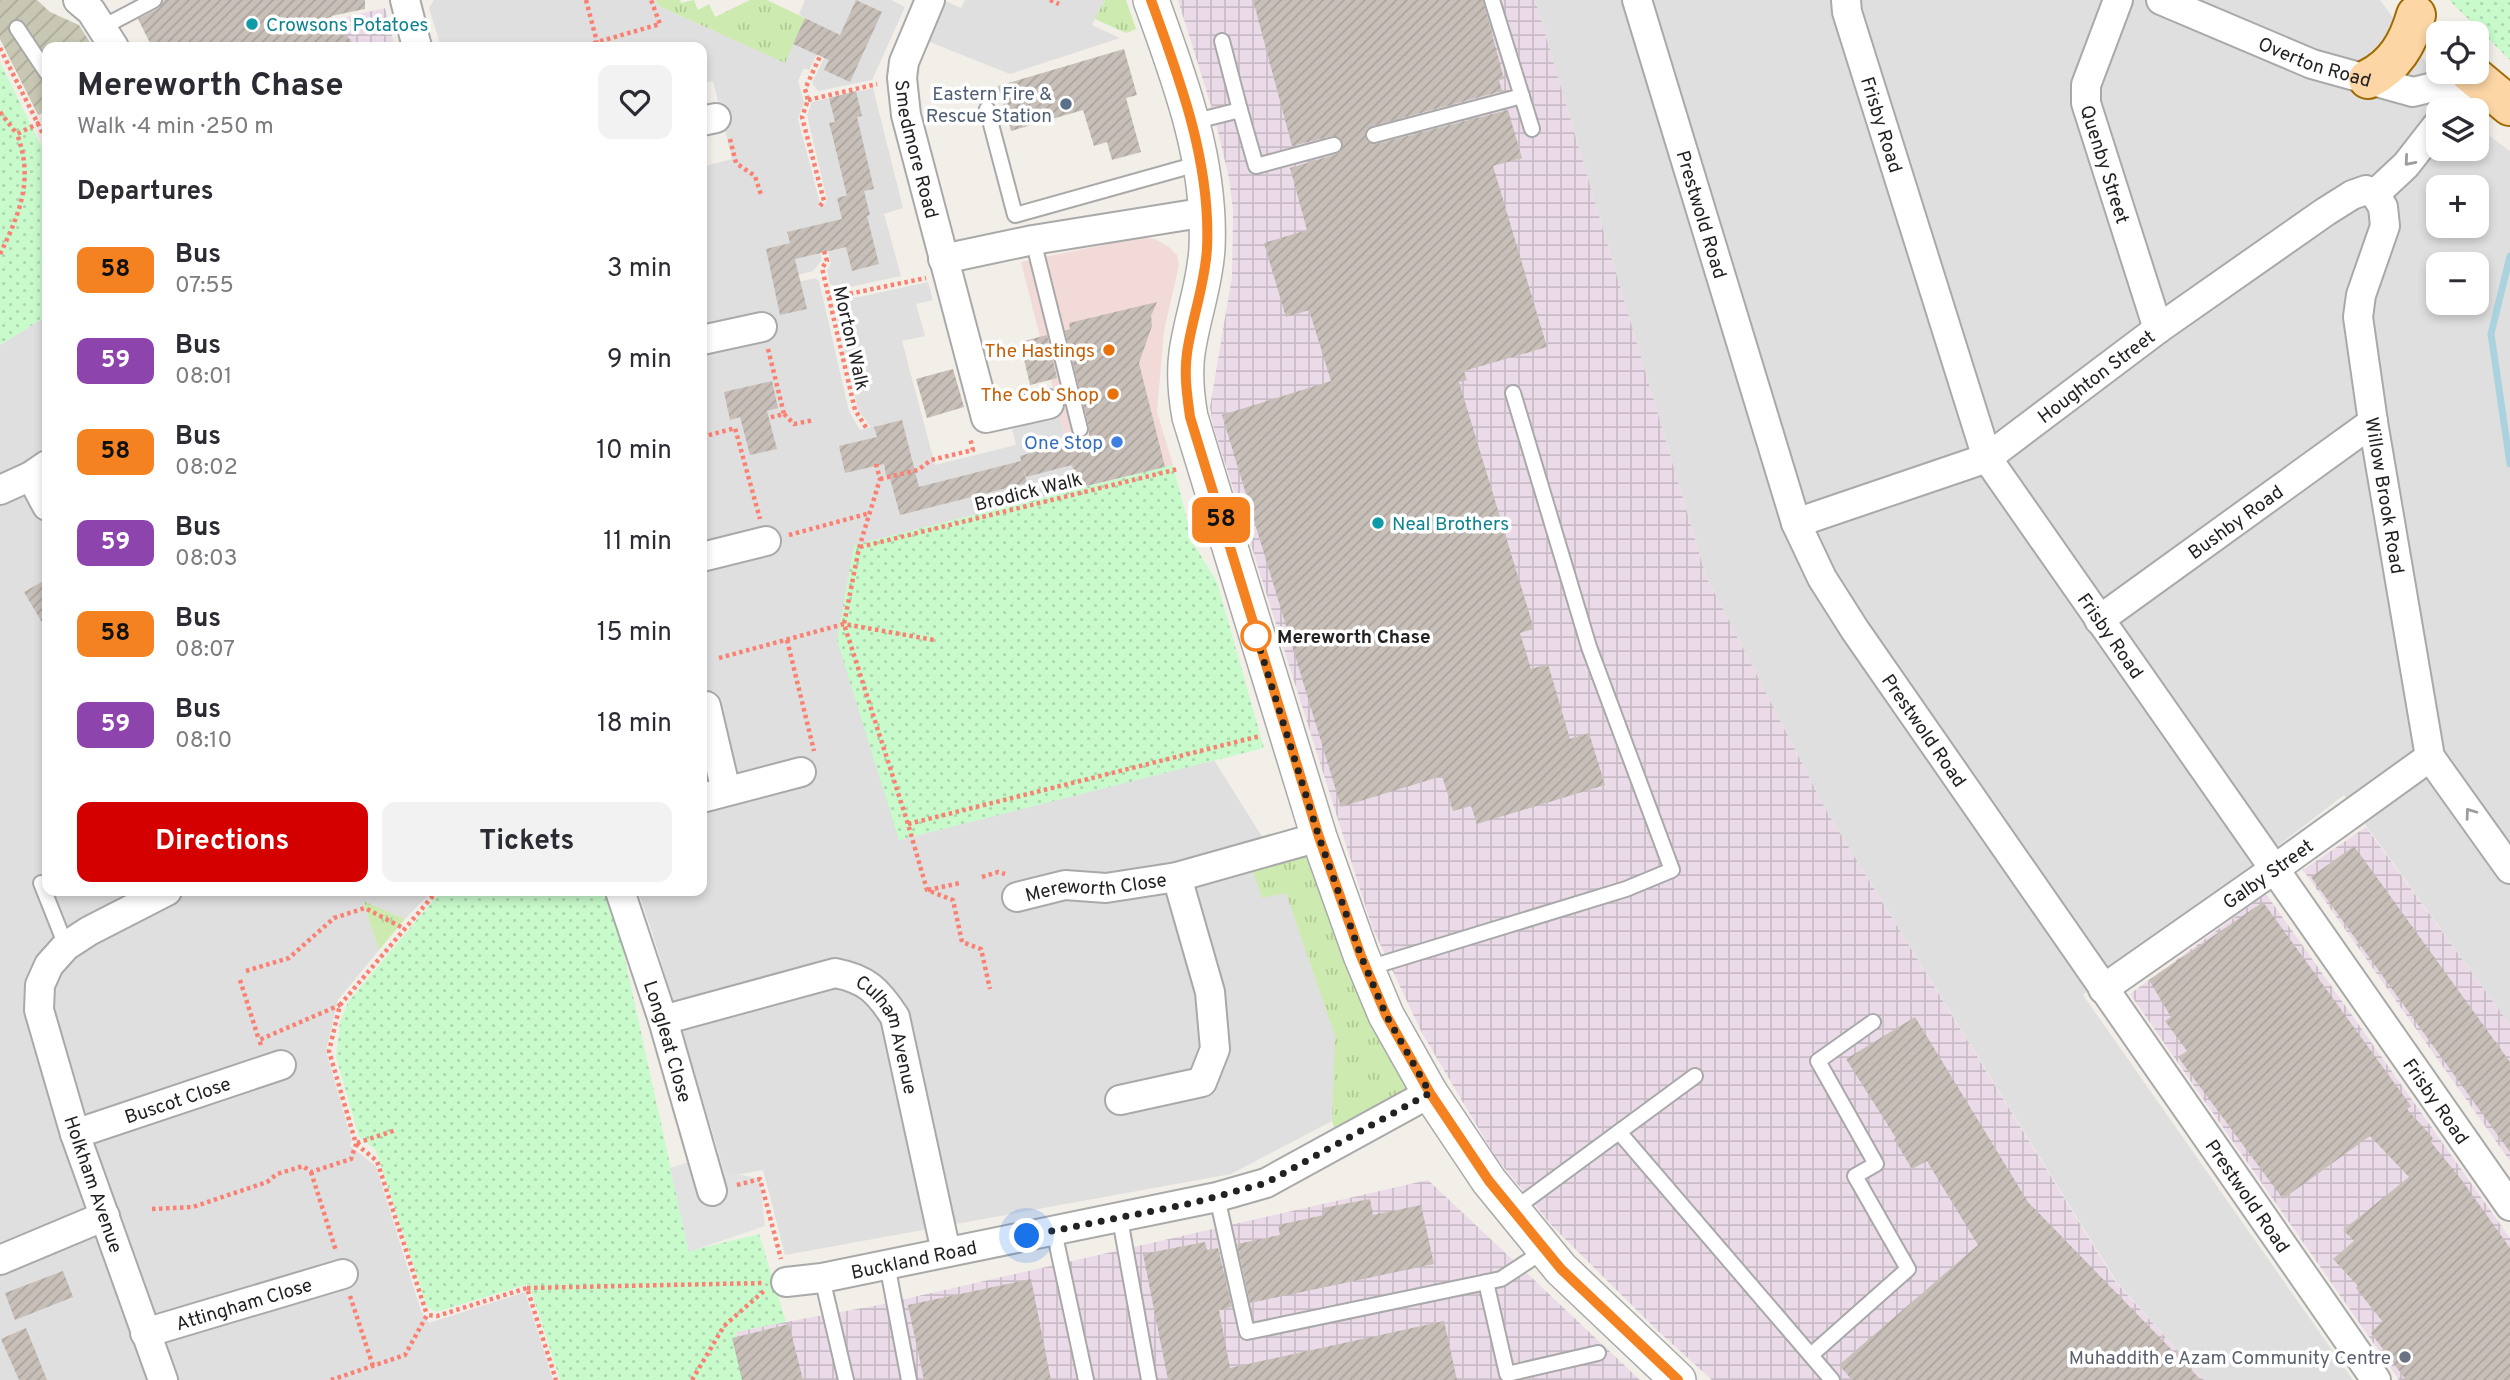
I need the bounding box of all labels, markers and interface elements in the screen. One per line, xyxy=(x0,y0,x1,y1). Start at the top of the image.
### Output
place label: Crowsons Potatoes xyxy=(266,14,428,38)
marker: Crowsons Potatoes xyxy=(244,16,260,32)
map controls xyxy=(2426,21,2489,315)
button: locate xyxy=(2426,21,2489,84)
street label: Overton Road xyxy=(2254,33,2374,94)
button: heart xyxy=(598,65,672,139)
text: Mereworth Chase xyxy=(77,66,344,108)
street label: Frisby Road xyxy=(1854,74,1907,176)
street label: Smedmore Road xyxy=(888,79,943,221)
place label: Eastern Fire & Rescue Station xyxy=(926,83,1052,129)
marker: Eastern Fire & Rescue Station xyxy=(1058,96,1074,112)
button: layers xyxy=(2426,98,2489,161)
street label: Quenby Street xyxy=(2073,102,2134,227)
text: Walk · 4 min · 250 m xyxy=(77,113,274,142)
street label: Prestwold Road xyxy=(1669,148,1731,282)
one-way arrow xyxy=(2405,153,2417,166)
button: + xyxy=(2426,175,2489,238)
text: Departures xyxy=(77,176,214,209)
text: Bus xyxy=(175,239,221,272)
button: − xyxy=(2426,252,2489,315)
text: 3 min xyxy=(607,253,672,286)
text: 58 xyxy=(101,255,130,285)
text: 07:55 xyxy=(175,272,234,301)
street label: Morton Walk xyxy=(826,284,874,393)
street label: Houghton Street xyxy=(2034,326,2160,430)
text: Bus xyxy=(175,330,221,363)
place label: The Hastings xyxy=(985,340,1095,364)
marker: The Hastings xyxy=(1101,342,1117,358)
text: 9 min xyxy=(607,344,672,377)
text: 59 xyxy=(101,346,130,376)
text: 08:01 xyxy=(175,363,232,392)
place label: The Cob Shop xyxy=(981,384,1099,408)
marker: The Cob Shop xyxy=(1105,386,1121,402)
street label: Willow Brook Road xyxy=(2358,415,2409,576)
text: Bus xyxy=(175,421,221,454)
place label: One Stop xyxy=(1024,432,1103,456)
marker: One Stop xyxy=(1109,434,1125,450)
text: 10 min xyxy=(596,435,672,468)
text: 58 xyxy=(101,437,130,467)
text: 08:02 xyxy=(175,454,238,483)
street label: Brodick Walk xyxy=(972,468,1085,518)
street label: Bushby Road xyxy=(2184,481,2289,566)
line badge: 58 xyxy=(1190,497,1252,543)
text: 58 xyxy=(1206,505,1236,535)
text: Bus xyxy=(175,512,221,545)
place label: Neal Brothers xyxy=(1392,513,1509,537)
marker: Neal Brothers xyxy=(1370,515,1386,531)
text: 11 min xyxy=(603,526,672,559)
text: 59 xyxy=(101,528,130,558)
text: 08:03 xyxy=(175,545,238,574)
street label: Frisby Road xyxy=(2071,589,2148,684)
text: Bus xyxy=(175,603,221,636)
text: 15 min xyxy=(597,617,672,650)
text: 58 xyxy=(101,619,130,649)
marker: Mereworth Chase xyxy=(1241,621,1271,651)
place label: Mereworth Chase xyxy=(1277,626,1430,650)
text: 08:07 xyxy=(175,636,235,665)
street label: Prestwold Road xyxy=(1875,670,1971,793)
text: Bus xyxy=(175,694,221,727)
text: 18 min xyxy=(597,708,672,741)
text: 59 xyxy=(101,710,130,740)
text: 08:10 xyxy=(175,727,232,756)
button: Directions xyxy=(77,802,368,882)
button: Tickets xyxy=(382,802,672,882)
one-way arrow xyxy=(2466,808,2478,821)
street label: Galby Street xyxy=(2219,835,2319,915)
street label: Mereworth Close xyxy=(1023,869,1168,909)
street label: Culham Avenue xyxy=(851,971,921,1097)
street label: Longleat Close xyxy=(637,978,696,1106)
street label: Frisby Road xyxy=(2397,1054,2473,1150)
street label: Buscot Close xyxy=(122,1073,234,1130)
street label: Holkham Avenue xyxy=(57,1113,127,1256)
street label: Prestwold Road xyxy=(2199,1136,2294,1258)
your location xyxy=(1009,1218,1044,1253)
street label: Buckland Road xyxy=(849,1237,979,1286)
street label: Attingham Close xyxy=(173,1274,315,1337)
place label: Muhaddith e Azam Community Centre xyxy=(2069,1347,2391,1371)
marker: Muhaddith e Azam Community Centre xyxy=(2397,1349,2413,1365)

